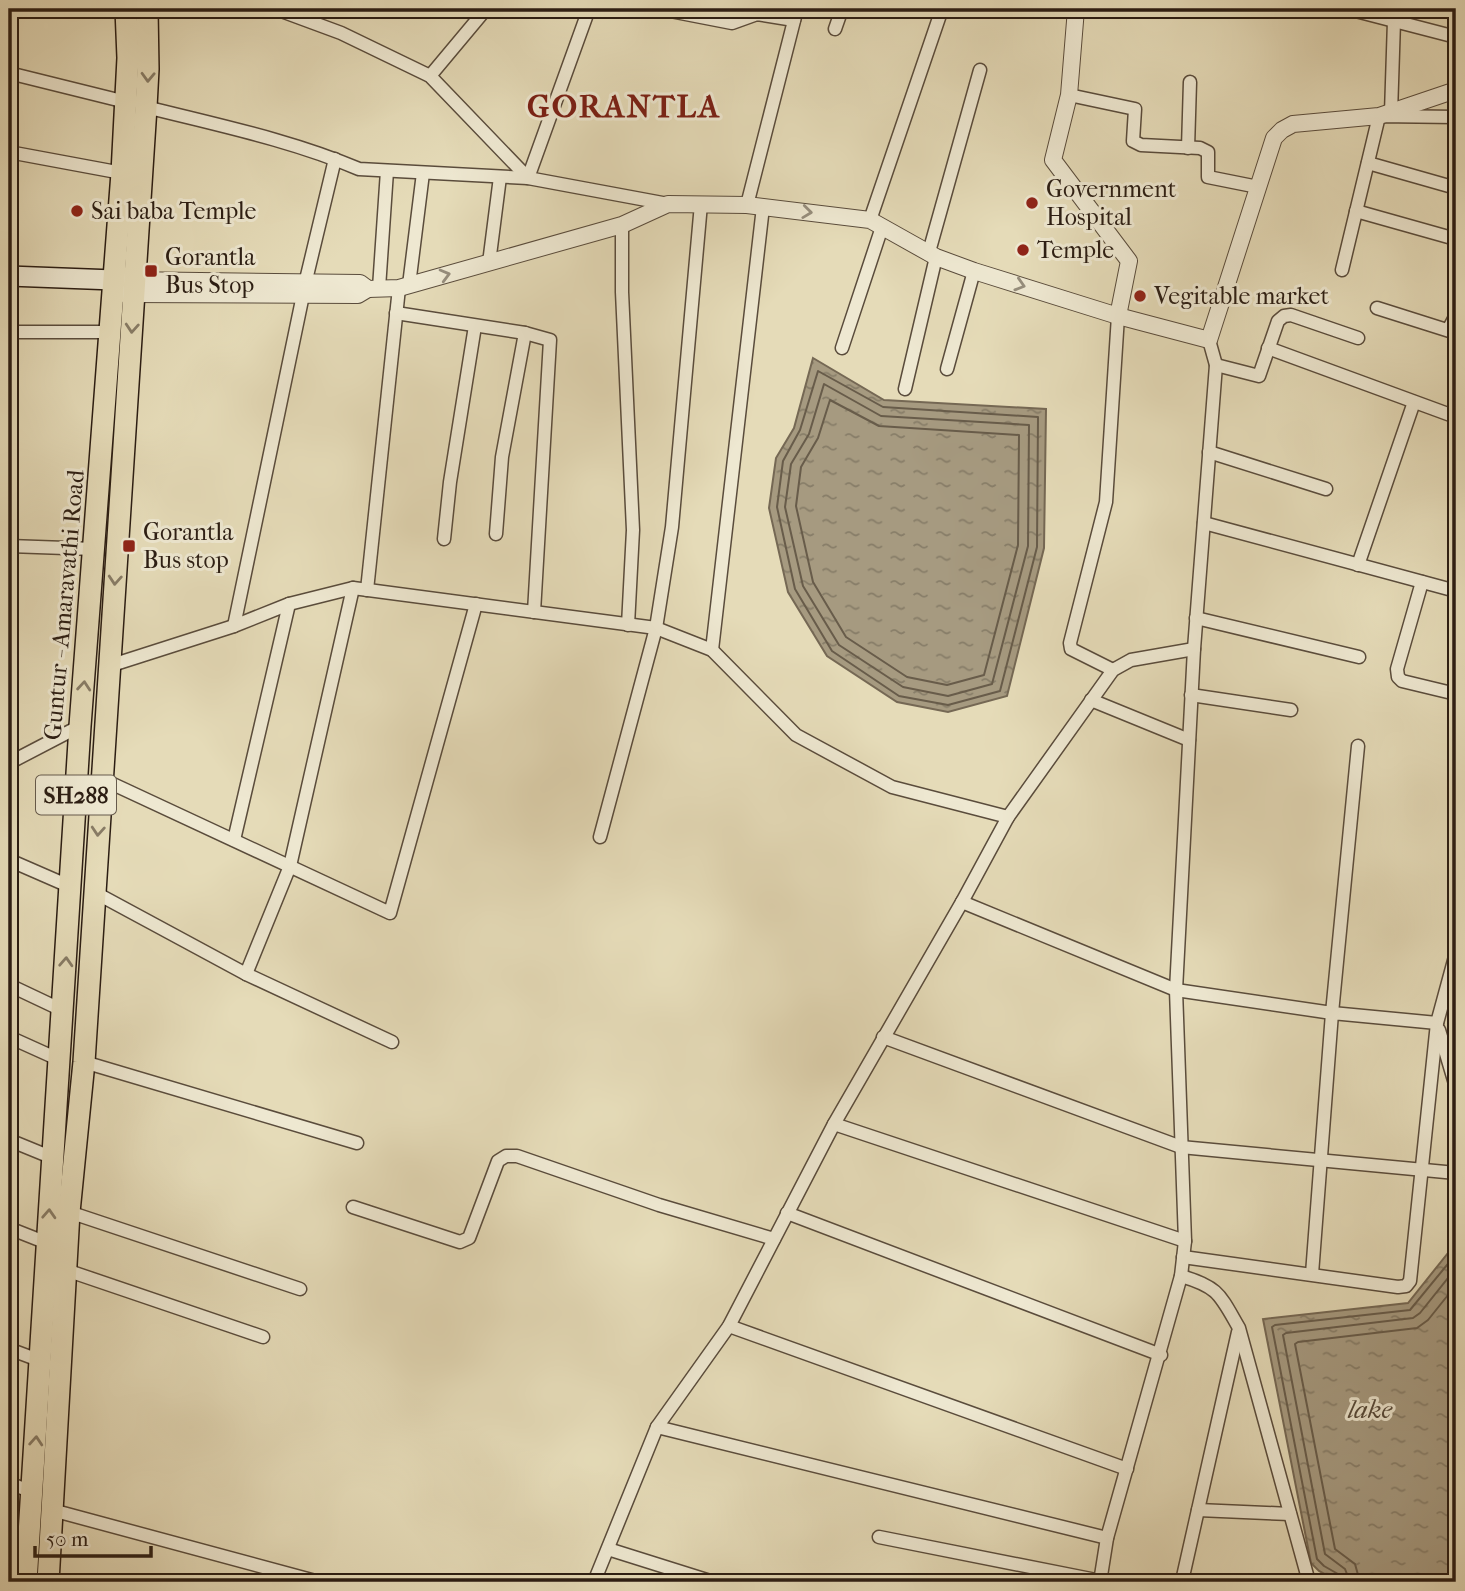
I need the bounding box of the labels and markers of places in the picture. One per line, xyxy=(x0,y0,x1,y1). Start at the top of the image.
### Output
place label: Government Hospital xyxy=(1046,175,1177,231)
marker: Government Hospital xyxy=(1024,195,1040,211)
place label: Sai baba Temple xyxy=(91,197,256,225)
marker: Sai baba Temple xyxy=(69,203,85,219)
place label: Temple xyxy=(1037,236,1114,264)
marker: Temple xyxy=(1015,242,1031,258)
place label: Gorantla Bus Stop xyxy=(165,243,256,299)
marker: Gorantla Bus Stop xyxy=(143,263,159,279)
place label: Vegitable market xyxy=(1153,282,1329,310)
marker: Vegitable market xyxy=(1132,288,1148,304)
place label: Gorantla Bus stop xyxy=(143,518,234,574)
marker: Gorantla Bus stop xyxy=(121,538,137,554)

